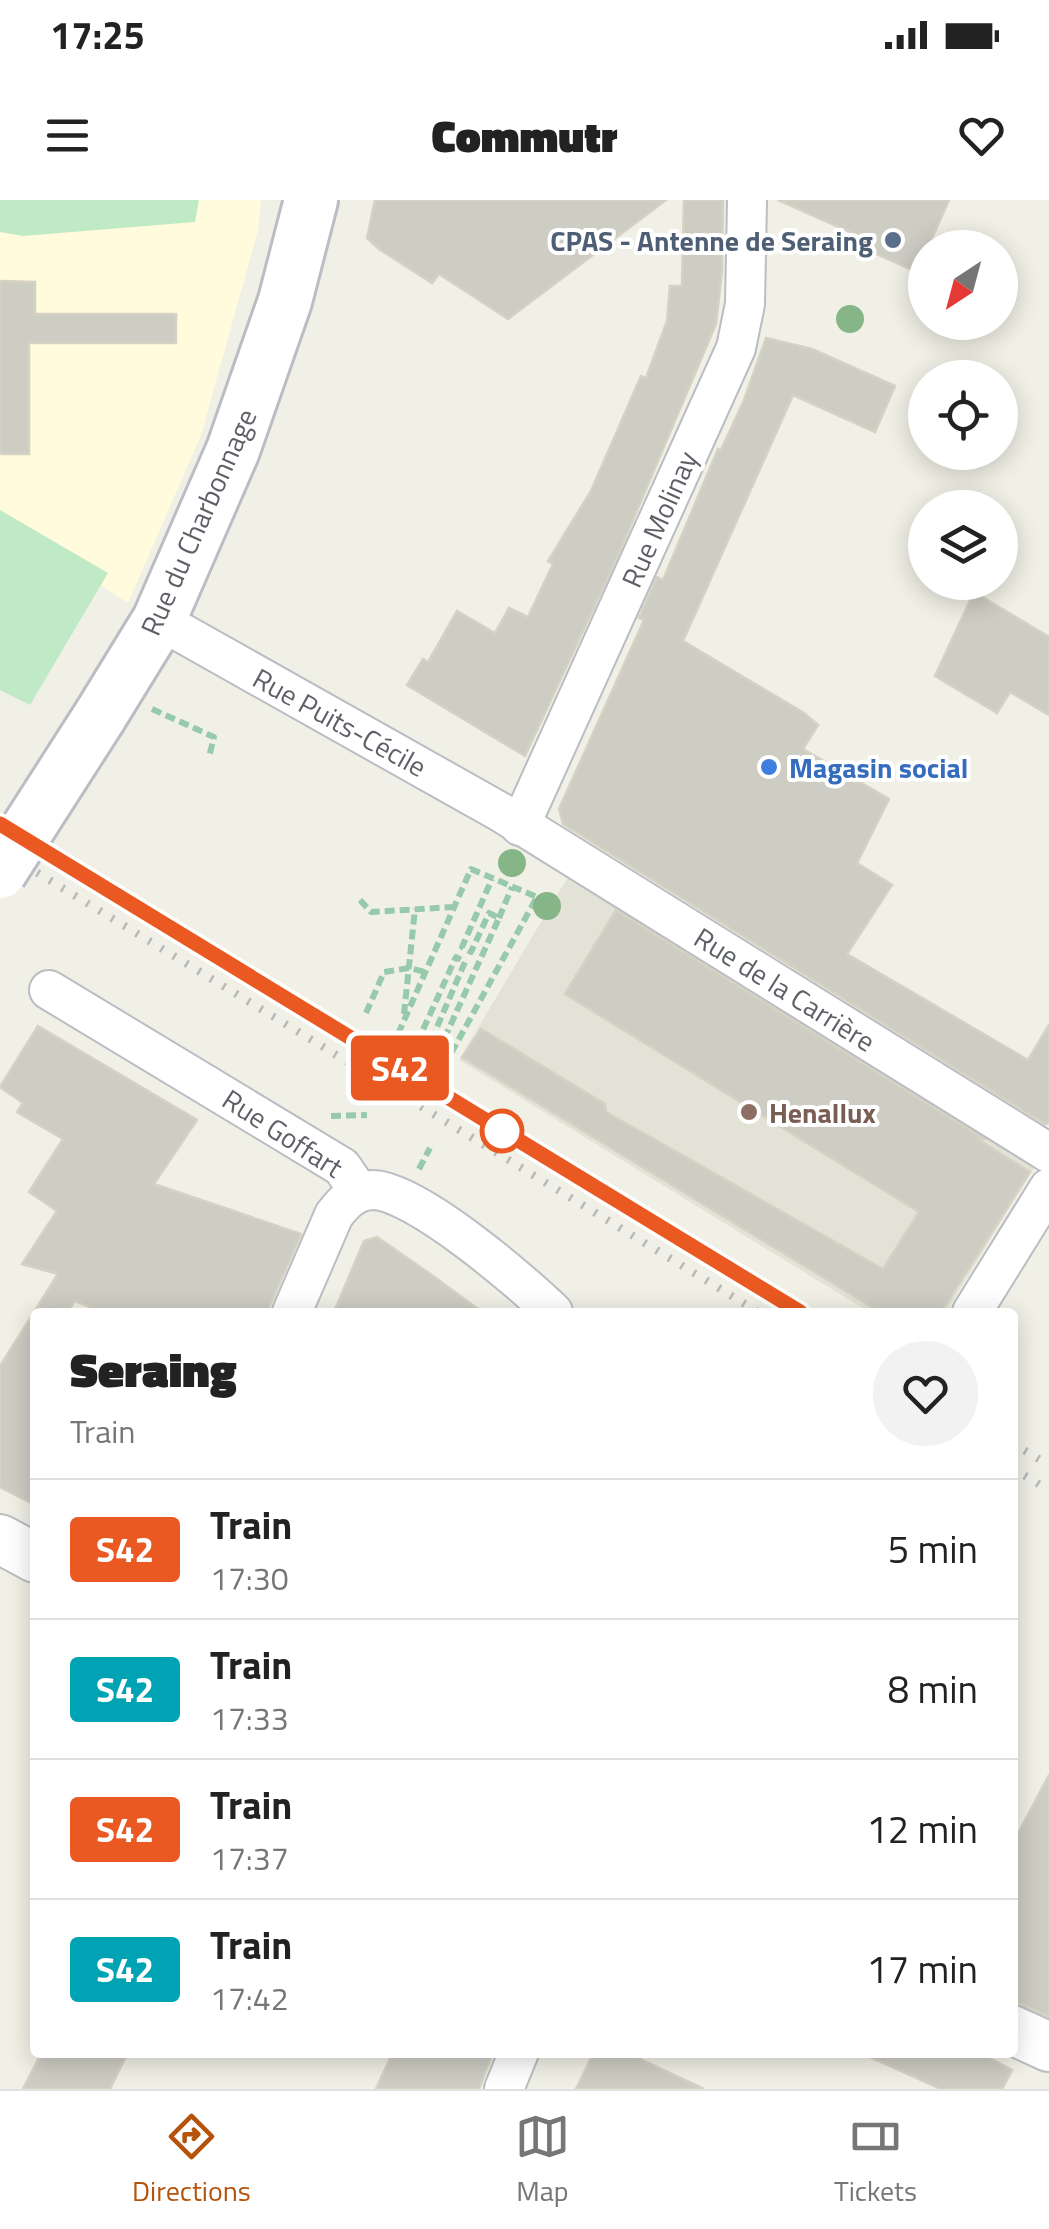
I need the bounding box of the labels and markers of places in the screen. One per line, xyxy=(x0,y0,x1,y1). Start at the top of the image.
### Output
place label: CPAS - Antenne de Seraing xyxy=(550,219,873,262)
marker: CPAS - Antenne de Seraing xyxy=(882,229,904,251)
place label: Magasin social xyxy=(789,746,968,789)
marker: Magasin social xyxy=(758,756,780,778)
place label: Henallux xyxy=(769,1091,876,1134)
marker: Henallux xyxy=(738,1101,760,1123)
unlabelled marker xyxy=(481,1110,523,1152)

